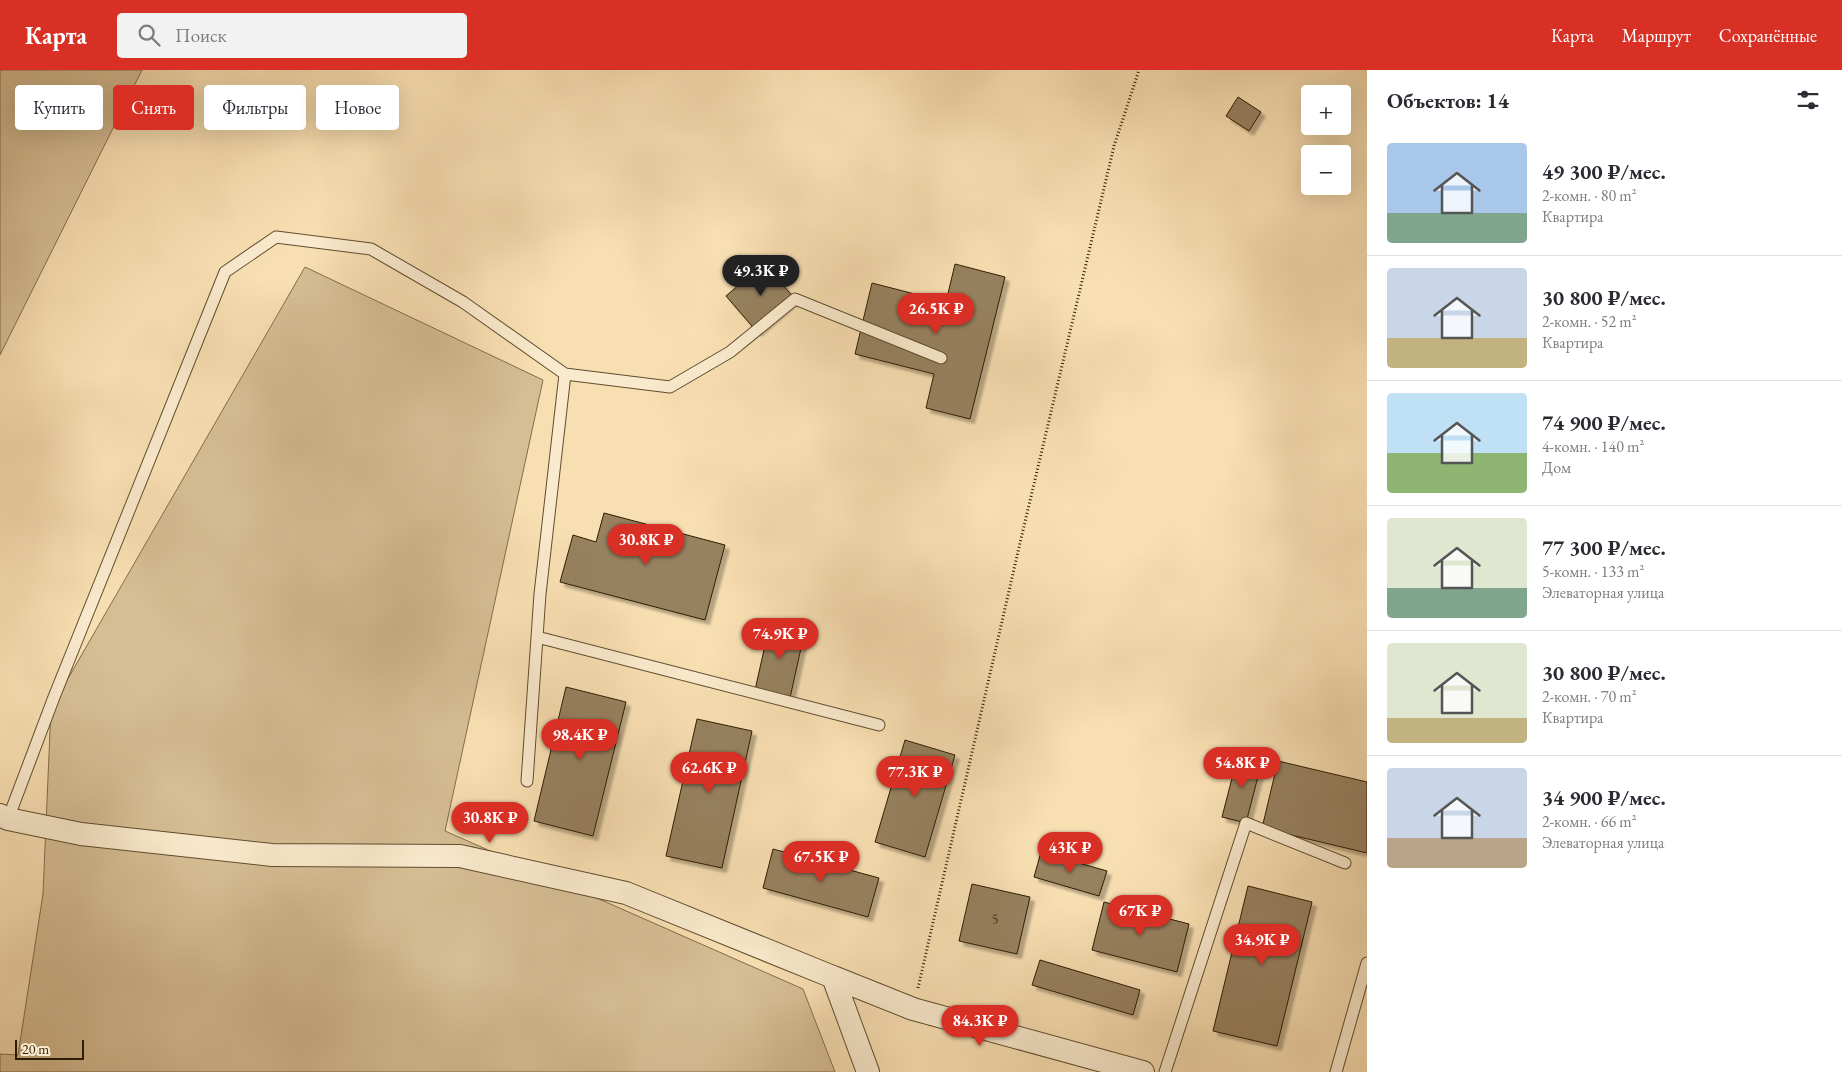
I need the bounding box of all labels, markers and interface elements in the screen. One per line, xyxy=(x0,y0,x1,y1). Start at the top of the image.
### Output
search box xyxy=(117,13,467,58)
text: Карта xyxy=(25,20,87,51)
icon: search xyxy=(135,21,163,49)
text: Поиск xyxy=(175,23,227,48)
text: Карта xyxy=(1551,24,1594,47)
text: Маршрут xyxy=(1622,24,1691,47)
text: Сохранённые xyxy=(1719,24,1817,47)
chip: Купить xyxy=(15,85,103,130)
chip: Снять xyxy=(113,85,194,130)
chip: Фильтры xyxy=(204,85,306,130)
chip: Новое xyxy=(316,85,399,130)
map controls xyxy=(1301,85,1351,195)
button: + xyxy=(1301,85,1351,135)
icon: filters xyxy=(1794,86,1822,114)
text: Объектов: 14 xyxy=(1387,87,1509,114)
button: − xyxy=(1301,145,1351,195)
text: 49 300 ₽/мес. xyxy=(1542,158,1666,185)
icon: home xyxy=(1427,163,1487,223)
text: 2-комн. · 80 m² xyxy=(1542,185,1637,206)
text: Квартира xyxy=(1542,206,1603,227)
pin: 49.3K ₽ xyxy=(715,254,807,297)
text: 49.3K ₽ xyxy=(733,260,789,281)
text: 30 800 ₽/мес. xyxy=(1542,284,1666,311)
icon: home xyxy=(1427,288,1487,348)
pin: 26.5K ₽ xyxy=(890,292,982,335)
text: 26.5K ₽ xyxy=(908,298,964,319)
text: 2-комн. · 52 m² xyxy=(1542,311,1637,332)
text: Квартира xyxy=(1542,332,1603,353)
text: 74 900 ₽/мес. xyxy=(1542,409,1666,436)
icon: home xyxy=(1427,413,1487,473)
text: 4-комн. · 140 m² xyxy=(1542,436,1644,457)
text: Дом xyxy=(1542,457,1571,478)
pin: 30.8K ₽ xyxy=(600,524,692,566)
text: 30.8K ₽ xyxy=(618,529,674,550)
text: 77 300 ₽/мес. xyxy=(1542,534,1666,561)
icon: home xyxy=(1427,538,1487,598)
text: 5-комн. · 133 m² xyxy=(1542,561,1644,582)
text: Элеваторная улица xyxy=(1542,582,1664,603)
pin: 74.9K ₽ xyxy=(734,618,826,660)
text: 74.9K ₽ xyxy=(752,623,808,644)
text: 30 800 ₽/мес. xyxy=(1542,659,1666,686)
icon: home xyxy=(1427,663,1487,723)
text: 2-комн. · 70 m² xyxy=(1542,686,1637,707)
text: Квартира xyxy=(1542,707,1603,728)
pin: 98.4K ₽ xyxy=(534,718,626,761)
text: 98.4K ₽ xyxy=(552,724,608,745)
pin: 54.8K ₽ xyxy=(1196,746,1288,789)
pin: 62.6K ₽ xyxy=(663,752,755,794)
text: 54.8K ₽ xyxy=(1214,752,1270,773)
pin: 77.3K ₽ xyxy=(869,756,961,798)
text: 62.6K ₽ xyxy=(681,757,737,778)
text: 77.3K ₽ xyxy=(887,761,943,782)
text: 34 900 ₽/мес. xyxy=(1542,784,1666,811)
icon: home xyxy=(1427,788,1487,848)
pin: 30.8K ₽ xyxy=(444,802,536,844)
text: 30.8K ₽ xyxy=(462,807,518,828)
text: 2-комн. · 66 m² xyxy=(1542,811,1637,832)
pin: 43K ₽ xyxy=(1035,832,1105,874)
text: Элеваторная улица xyxy=(1542,832,1664,853)
text: 43K ₽ xyxy=(1049,837,1091,858)
pin: 67.5K ₽ xyxy=(775,840,867,883)
text: 67.5K ₽ xyxy=(793,846,849,867)
pin: 67K ₽ xyxy=(1105,894,1175,937)
text: 67K ₽ xyxy=(1119,900,1161,921)
house number: 5 xyxy=(991,909,999,928)
pin: 34.9K ₽ xyxy=(1216,924,1308,966)
text: 34.9K ₽ xyxy=(1234,929,1290,950)
pin: 84.3K ₽ xyxy=(934,1004,1026,1047)
text: 84.3K ₽ xyxy=(952,1010,1008,1031)
scale bar xyxy=(15,1037,84,1060)
text: 20 m xyxy=(22,1040,49,1058)

